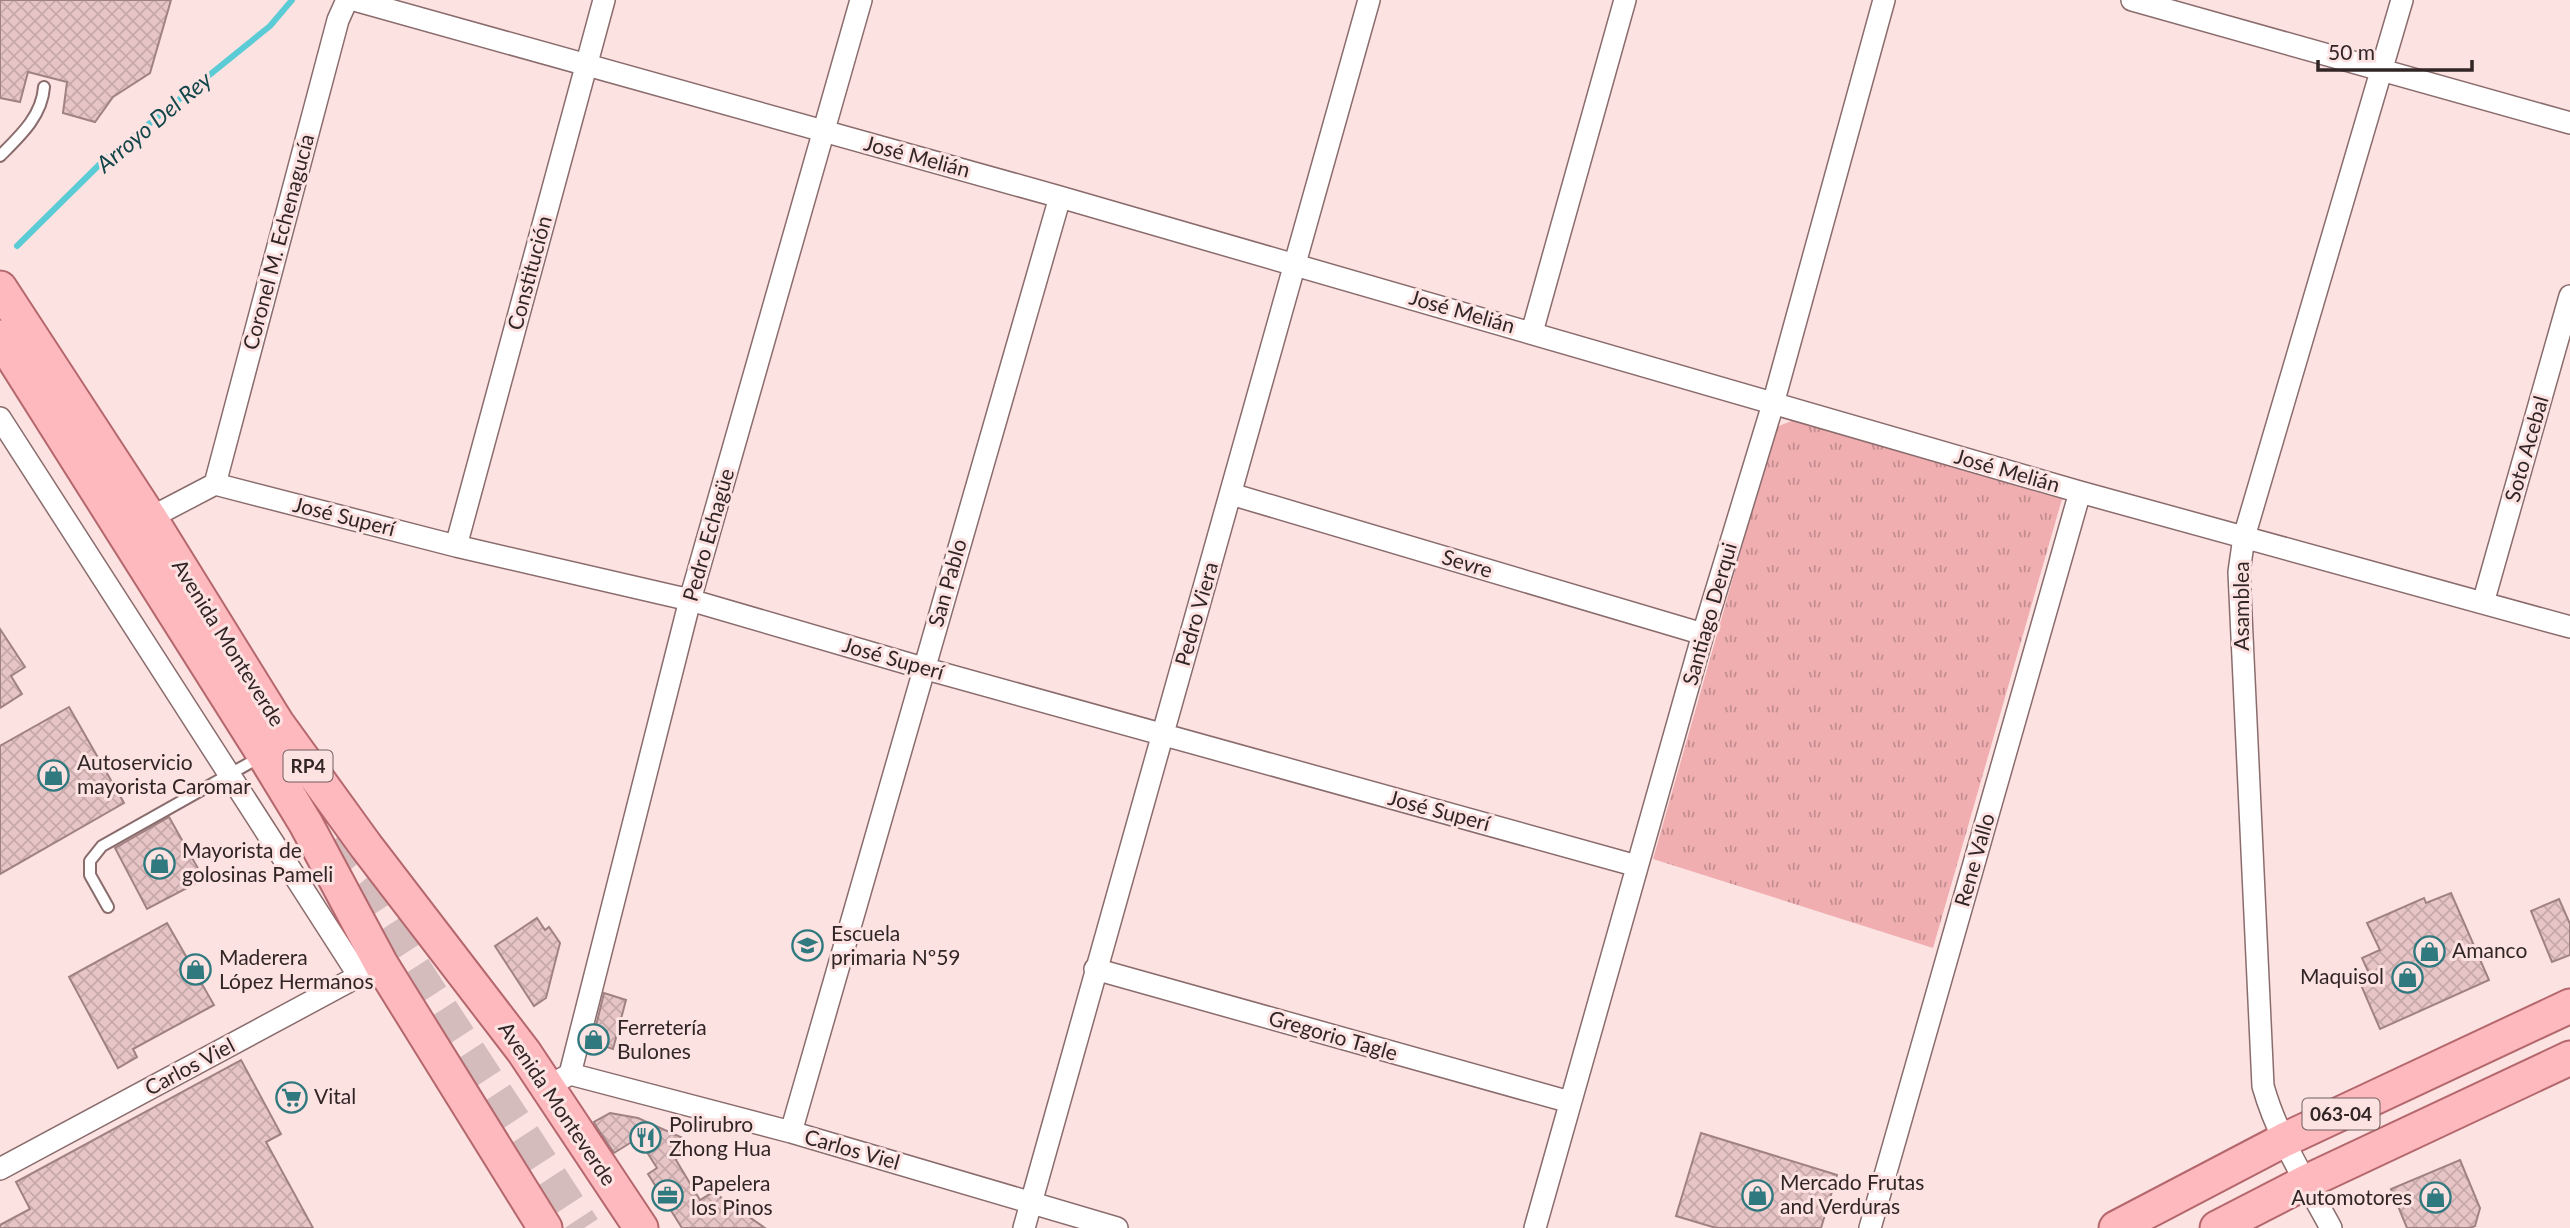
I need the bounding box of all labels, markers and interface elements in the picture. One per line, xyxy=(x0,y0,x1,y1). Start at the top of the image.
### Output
scale bar xyxy=(2318,28,2472,72)
text: 50 m xyxy=(2328,39,2375,64)
water label: Arroyo Del Rey xyxy=(89,64,217,178)
street label: José Melián xyxy=(862,129,973,182)
street label: Coronel M. Echenagucía xyxy=(237,131,318,352)
street label: Constitución xyxy=(501,213,556,333)
street label: José Melián xyxy=(1407,284,1518,338)
street label: Soto Acebal xyxy=(2499,393,2553,504)
street label: José Melián xyxy=(1952,443,2063,497)
street label: Pedro Echagüe xyxy=(677,465,738,604)
street label: José Superí xyxy=(291,491,399,541)
street label: San Pablo xyxy=(922,536,971,629)
street label: Santiago Derqui xyxy=(1676,539,1741,688)
street label: Sevre xyxy=(1439,543,1496,582)
street label: Avenida Monteverde xyxy=(168,554,291,730)
street label: Pedro Viera xyxy=(1169,559,1222,668)
street label: Asamblea xyxy=(2228,561,2253,651)
street label: José Superí xyxy=(840,631,948,684)
place label: Autoservicio mayorista Caromar xyxy=(77,749,251,798)
road number: RP4 xyxy=(284,750,332,782)
shop icon: Autoservicio mayorista Caromar xyxy=(37,758,71,792)
street label: José Superí xyxy=(1386,784,1494,835)
street label: Rene Vallo xyxy=(1948,810,1999,909)
place label: Mayorista de golosinas Pameli xyxy=(182,837,333,886)
shop icon: Mayorista de golosinas Pameli xyxy=(142,846,176,880)
place label: Escuela primaria Nº59 xyxy=(831,920,961,969)
school or university icon: Escuela primaria Nº59 xyxy=(791,929,825,963)
shop icon: Amanco xyxy=(2412,934,2446,968)
place label: Amanco xyxy=(2452,937,2527,962)
place label: Maderera López Hermanos xyxy=(219,944,374,993)
shop icon: Maderera López Hermanos xyxy=(179,953,213,987)
shop icon: Maquisol xyxy=(2390,960,2424,994)
place label: Maquisol xyxy=(2300,963,2384,988)
street label: Gregorio Tagle xyxy=(1266,1004,1401,1065)
place label: Ferretería Bulones xyxy=(617,1014,707,1063)
street label: Avenida Monteverde xyxy=(494,1017,622,1190)
shop icon: Ferretería Bulones xyxy=(577,1023,611,1057)
street label: Carlos Viel xyxy=(140,1032,238,1100)
supermarket icon: Vital xyxy=(274,1080,308,1114)
place label: Vital xyxy=(314,1083,356,1108)
road number: 063-04 xyxy=(2302,1098,2380,1130)
place label: Polirubro Zhong Hua xyxy=(669,1111,771,1160)
restaurant icon: Polirubro Zhong Hua xyxy=(629,1120,663,1154)
street label: Carlos Viel xyxy=(802,1123,903,1174)
place label: Mercado Frutas and Verduras xyxy=(1780,1169,1924,1218)
place label: Papelera los Pinos xyxy=(691,1170,773,1219)
shop icon: Mercado Frutas and Verduras xyxy=(1740,1178,1774,1212)
office icon: Papelera los Pinos xyxy=(651,1179,685,1213)
shop icon: Automotores xyxy=(2418,1181,2452,1215)
place label: Automotores xyxy=(2291,1184,2412,1209)

